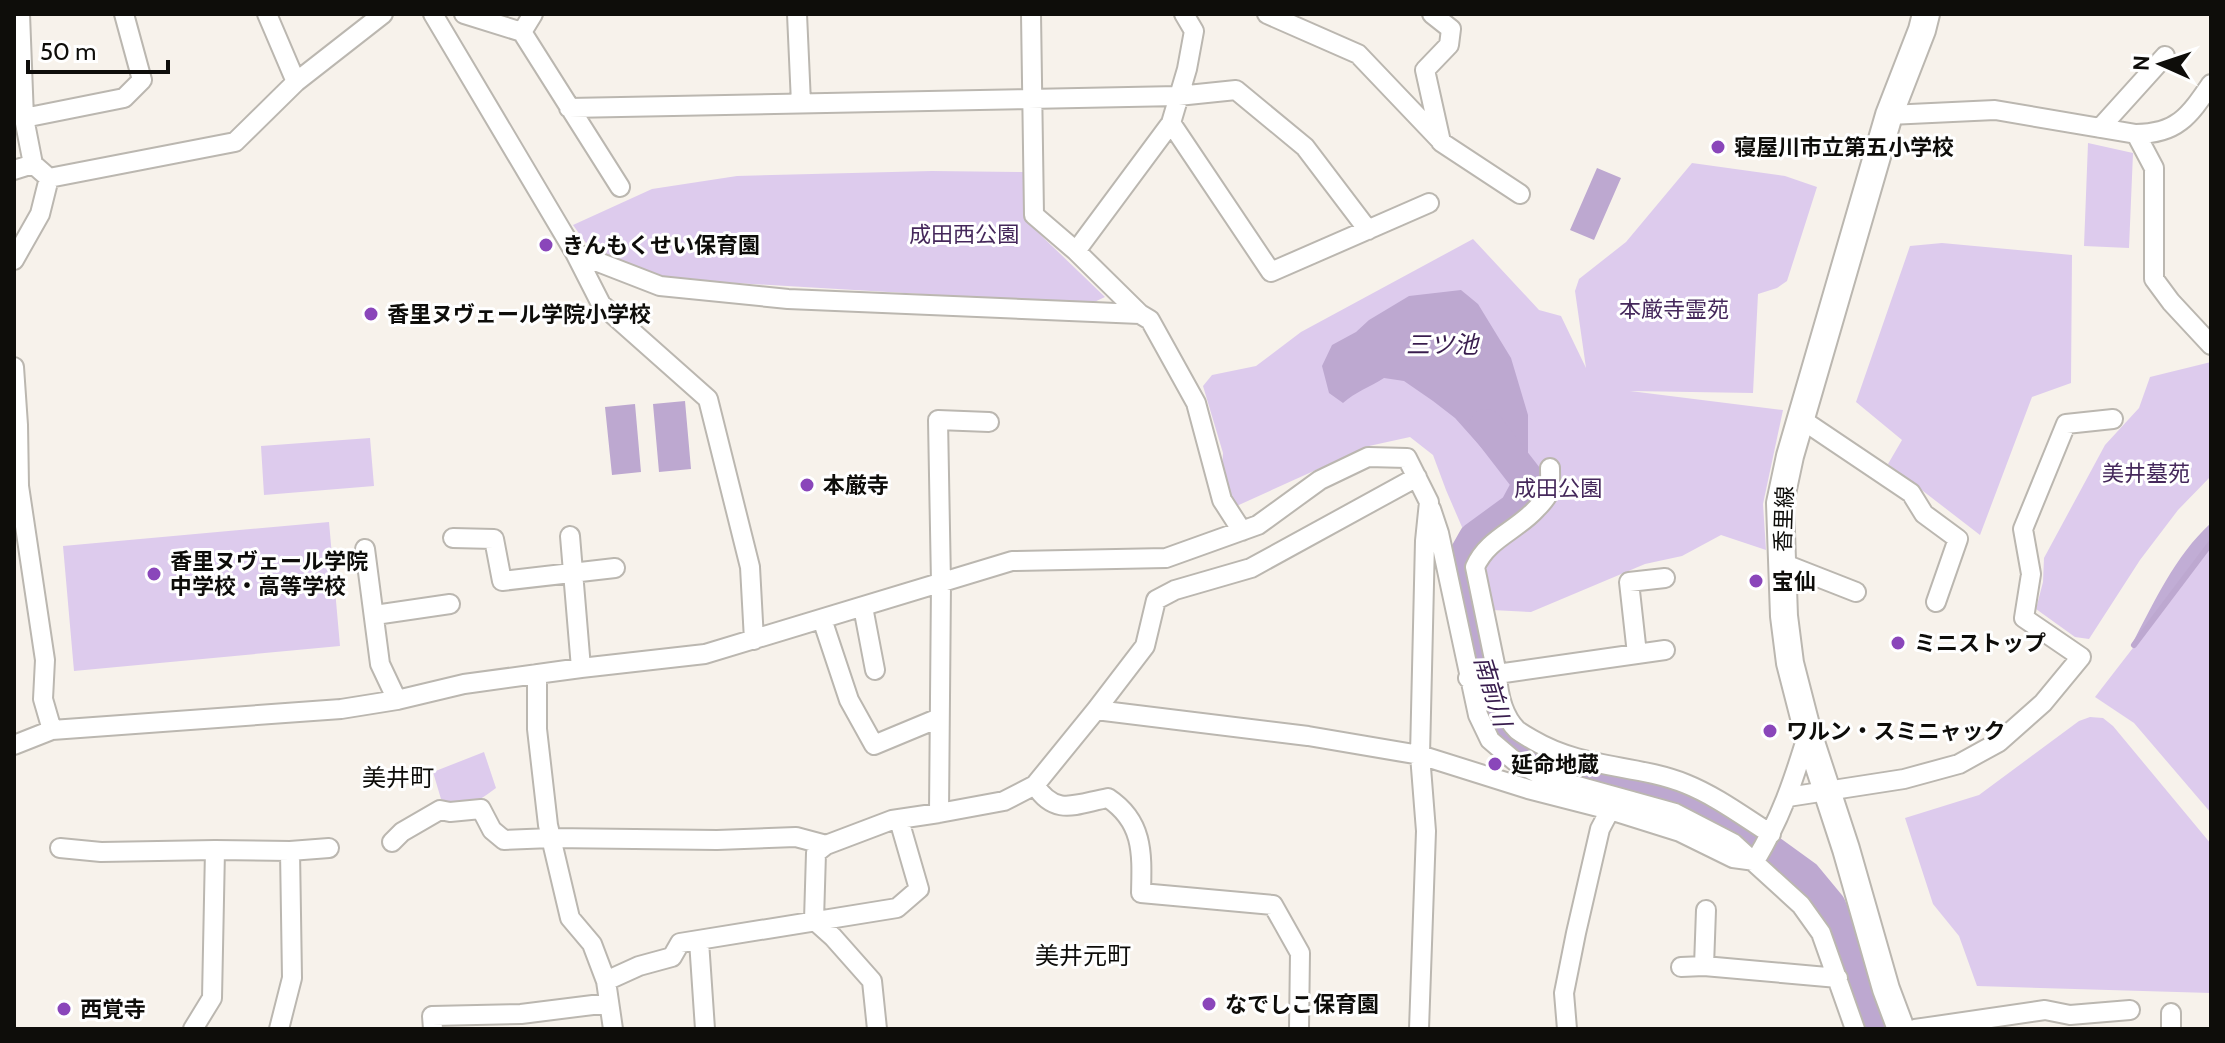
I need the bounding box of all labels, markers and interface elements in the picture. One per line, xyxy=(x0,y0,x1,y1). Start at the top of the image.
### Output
scale bar xyxy=(28,24,168,74)
north arrow xyxy=(2121,24,2201,104)
text: 50 m xyxy=(40,37,96,66)
text: N xyxy=(2128,55,2155,71)
place label: 寝屋川市立第五小学校 xyxy=(1734,134,1954,161)
marker: 寝屋川市立第五小学校 xyxy=(1709,138,1727,156)
park label: 成田西公園 xyxy=(909,221,1019,248)
place label: きんもくせい保育園 xyxy=(562,232,760,259)
marker: きんもくせい保育園 xyxy=(537,236,555,254)
park label: 本厳寺霊苑 xyxy=(1619,296,1729,323)
place label: 香里ヌヴェール学院小学校 xyxy=(387,301,651,328)
marker: 香里ヌヴェール学院小学校 xyxy=(362,305,380,323)
water label: 三ツ池 xyxy=(1406,330,1480,359)
park label: 美井墓苑 xyxy=(2102,460,2190,487)
place label: 本厳寺 xyxy=(823,472,889,499)
park label: 成田公園 xyxy=(1514,475,1602,502)
marker: 本厳寺 xyxy=(798,476,816,494)
street label: 香里線 xyxy=(1769,486,1799,552)
place label: 香里ヌヴェール学院 中学校・高等学校 xyxy=(170,548,368,600)
marker: 香里ヌヴェール学院 中学校・高等学校 xyxy=(145,565,163,583)
place label: 宝仙 xyxy=(1772,568,1816,595)
marker: 宝仙 xyxy=(1747,572,1765,590)
place label: ミニストップ xyxy=(1914,630,2046,657)
marker: ミニストップ xyxy=(1889,634,1907,652)
water label: 南前川 xyxy=(1469,652,1518,733)
place label: ワルン・スミニャック xyxy=(1786,718,2006,745)
marker: ワルン・スミニャック xyxy=(1761,722,1779,740)
place label: 延命地蔵 xyxy=(1511,751,1599,778)
marker: 延命地蔵 xyxy=(1486,755,1504,773)
district label: 美井町 xyxy=(362,763,434,792)
district label: 美井元町 xyxy=(1035,941,1131,970)
place label: なでしこ保育園 xyxy=(1225,991,1379,1018)
marker: なでしこ保育園 xyxy=(1200,995,1218,1013)
place label: 西覚寺 xyxy=(80,996,146,1023)
marker: 西覚寺 xyxy=(55,1000,73,1018)

